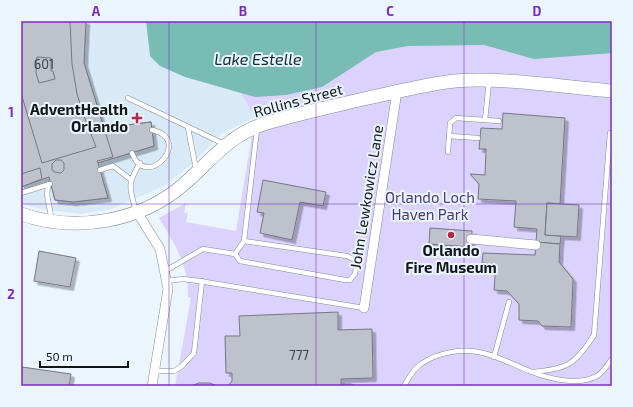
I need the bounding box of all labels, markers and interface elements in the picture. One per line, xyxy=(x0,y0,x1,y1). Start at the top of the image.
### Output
text: A xyxy=(92,3,101,19)
text: B xyxy=(239,3,247,19)
text: C xyxy=(386,3,394,19)
text: D xyxy=(533,3,542,19)
water label: Lake Estelle xyxy=(214,49,302,68)
house number: 601 xyxy=(34,56,54,72)
street label: Rollins Street xyxy=(251,79,345,121)
place label: AdventHealth Orlando xyxy=(30,100,128,135)
text: 1 xyxy=(8,104,14,120)
marker: AdventHealth Orlando xyxy=(131,112,143,124)
street label: John Lewkowicz Lane xyxy=(346,124,386,270)
park label: Orlando Loch Haven Park xyxy=(385,188,475,223)
marker: Orlando Fire Museum xyxy=(446,230,456,240)
place label: Orlando Fire Museum xyxy=(405,241,497,276)
text: 2 xyxy=(7,286,15,302)
scale bar xyxy=(40,343,128,369)
house number: 777 xyxy=(289,347,309,363)
text: 50 m xyxy=(46,349,73,363)

